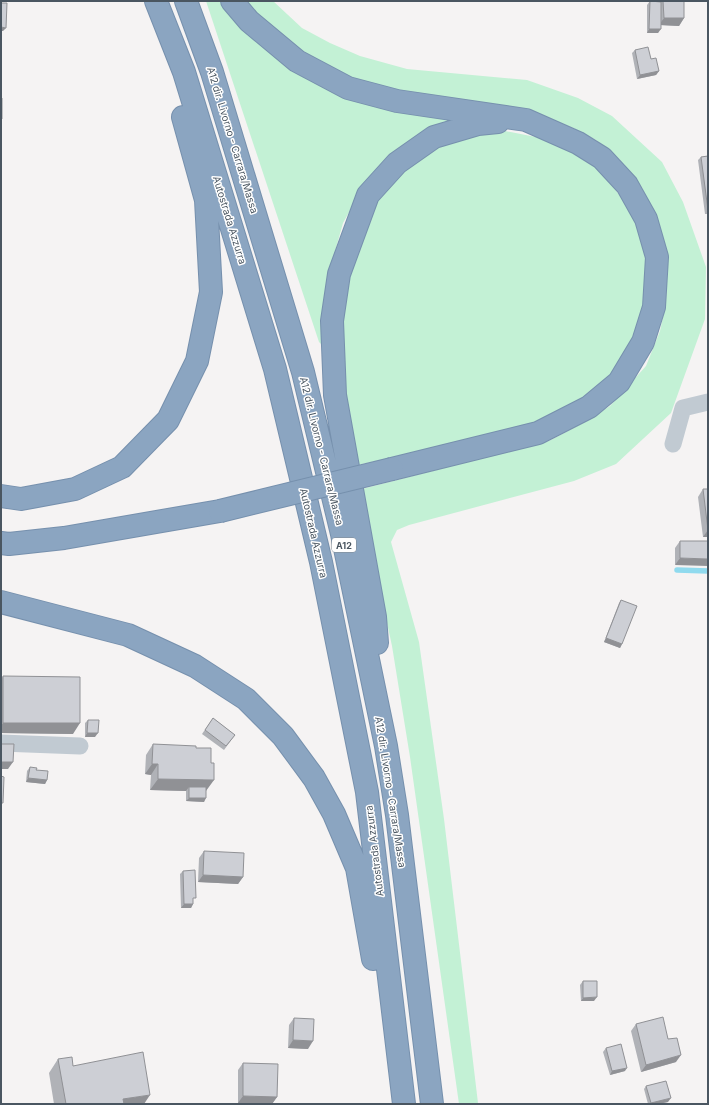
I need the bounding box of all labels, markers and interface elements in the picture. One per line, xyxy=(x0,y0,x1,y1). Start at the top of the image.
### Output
street label: A12 dir. Livorno - Carrara/Massa xyxy=(205,65,261,215)
street label: Autostrada Azzurra xyxy=(211,174,249,266)
street label: A12 dir. Livorno - Carrara/Massa xyxy=(298,376,346,526)
street label: Autostrada Azzurra xyxy=(298,487,330,579)
road number: A12 xyxy=(332,538,356,552)
street label: A12 dir. Livorno - Carrara/Massa xyxy=(373,716,409,868)
street label: Autostrada Azzurra xyxy=(362,805,386,897)

